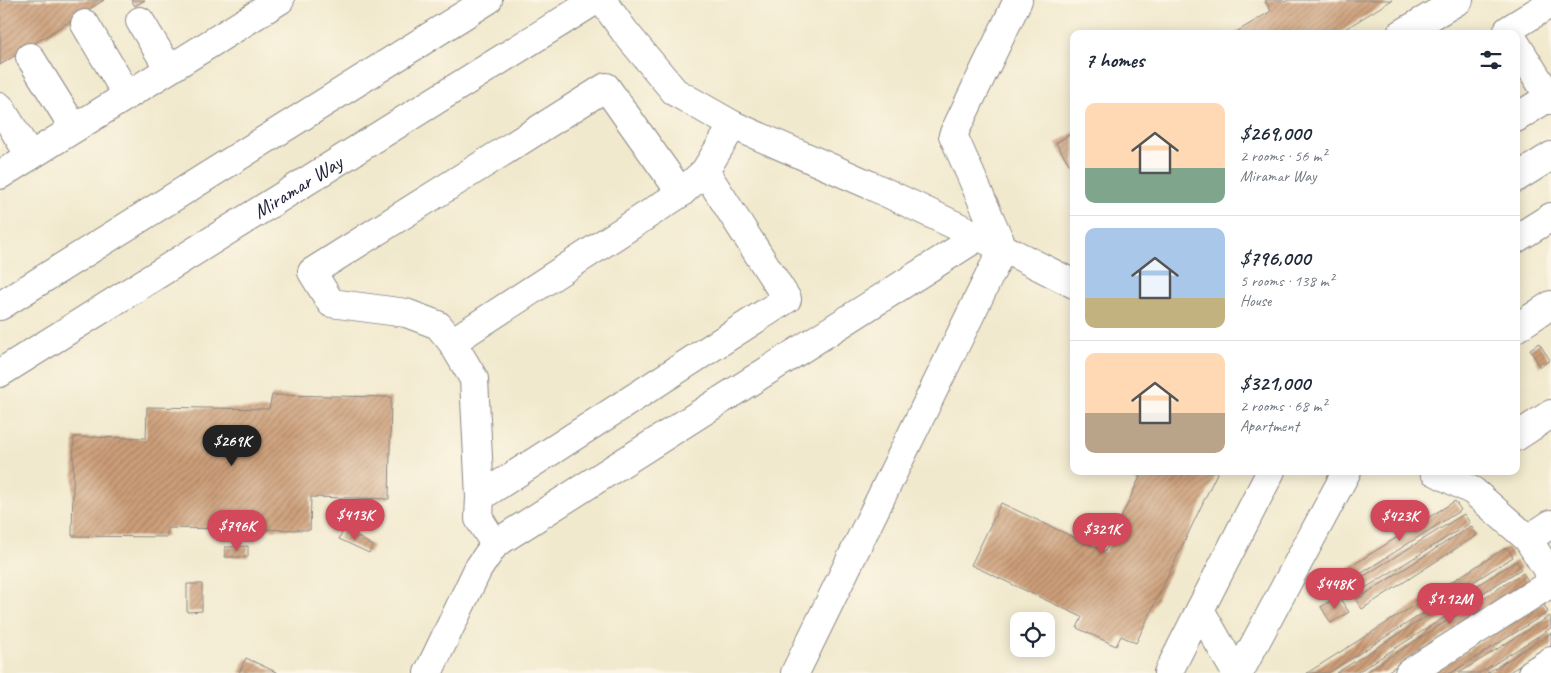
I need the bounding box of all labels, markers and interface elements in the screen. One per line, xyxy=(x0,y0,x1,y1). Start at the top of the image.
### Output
icon: filters xyxy=(1477,46,1505,74)
text: 7 homes xyxy=(1085,47,1144,73)
text: $269,000 xyxy=(1240,120,1311,146)
icon: home xyxy=(1125,123,1185,183)
text: 2 rooms · 56 m² xyxy=(1240,146,1326,166)
street label: Miramar Way xyxy=(248,148,349,224)
text: Miramar Way xyxy=(1240,166,1316,186)
text: $796,000 xyxy=(1240,245,1310,271)
icon: home xyxy=(1125,248,1185,308)
text: 5 rooms · 138 m² xyxy=(1240,271,1334,291)
text: House xyxy=(1240,291,1271,311)
text: $321,000 xyxy=(1240,370,1310,396)
icon: home xyxy=(1125,373,1185,433)
text: 2 rooms · 68 m² xyxy=(1240,396,1326,416)
text: Apartment xyxy=(1240,416,1299,436)
pin: $269K xyxy=(197,424,267,467)
text: $269K xyxy=(213,431,251,451)
pin: $413K xyxy=(320,498,390,541)
pin: $423K xyxy=(1365,500,1435,542)
text: $413K xyxy=(337,505,373,525)
text: $423K xyxy=(1382,506,1418,526)
pin: $796K xyxy=(202,510,272,552)
pin: $321K xyxy=(1067,512,1137,555)
text: $796K xyxy=(218,516,256,536)
text: $321K xyxy=(1084,519,1120,539)
pin: $448K xyxy=(1300,568,1370,610)
text: $448K xyxy=(1317,574,1353,594)
pin: $1.12M xyxy=(1409,582,1491,625)
text: $1.12M xyxy=(1428,589,1472,609)
map controls xyxy=(1010,612,1055,657)
button: locate xyxy=(1010,612,1055,657)

